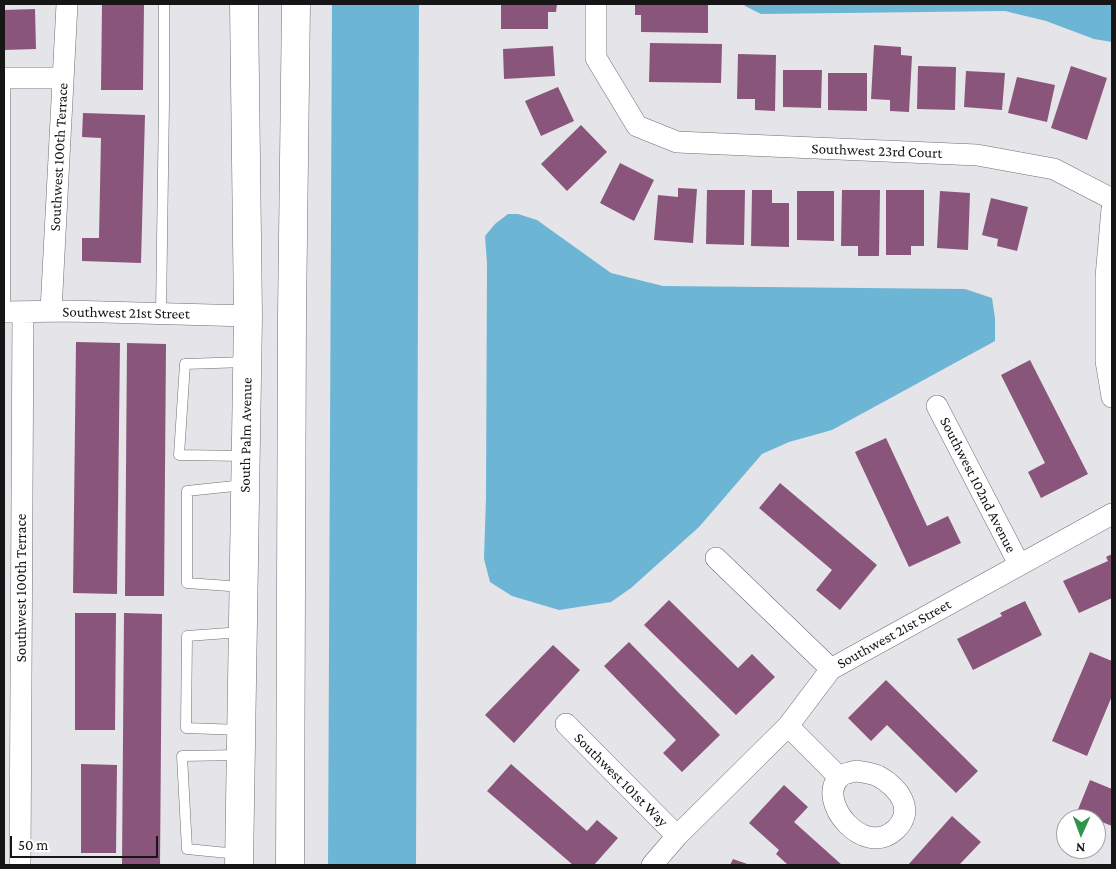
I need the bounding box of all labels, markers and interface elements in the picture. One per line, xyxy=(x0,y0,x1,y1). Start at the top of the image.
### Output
street label: Southwest 100th Terrace xyxy=(46,82,72,232)
street label: Southwest 23rd Court xyxy=(811,140,943,162)
street label: Southwest 21st Street xyxy=(62,303,190,323)
street label: South Palm Avenue xyxy=(236,377,256,493)
street label: Southwest 102nd Avenue xyxy=(936,414,1020,556)
street label: Southwest 100th Terrace xyxy=(12,514,30,662)
street label: Southwest 21st Street xyxy=(834,595,954,673)
street label: Southwest 101st Way xyxy=(570,729,672,831)
north arrow xyxy=(1056,809,1106,859)
scale bar xyxy=(12,826,160,858)
text: 50 m xyxy=(18,837,48,853)
text: N xyxy=(1075,840,1086,856)

